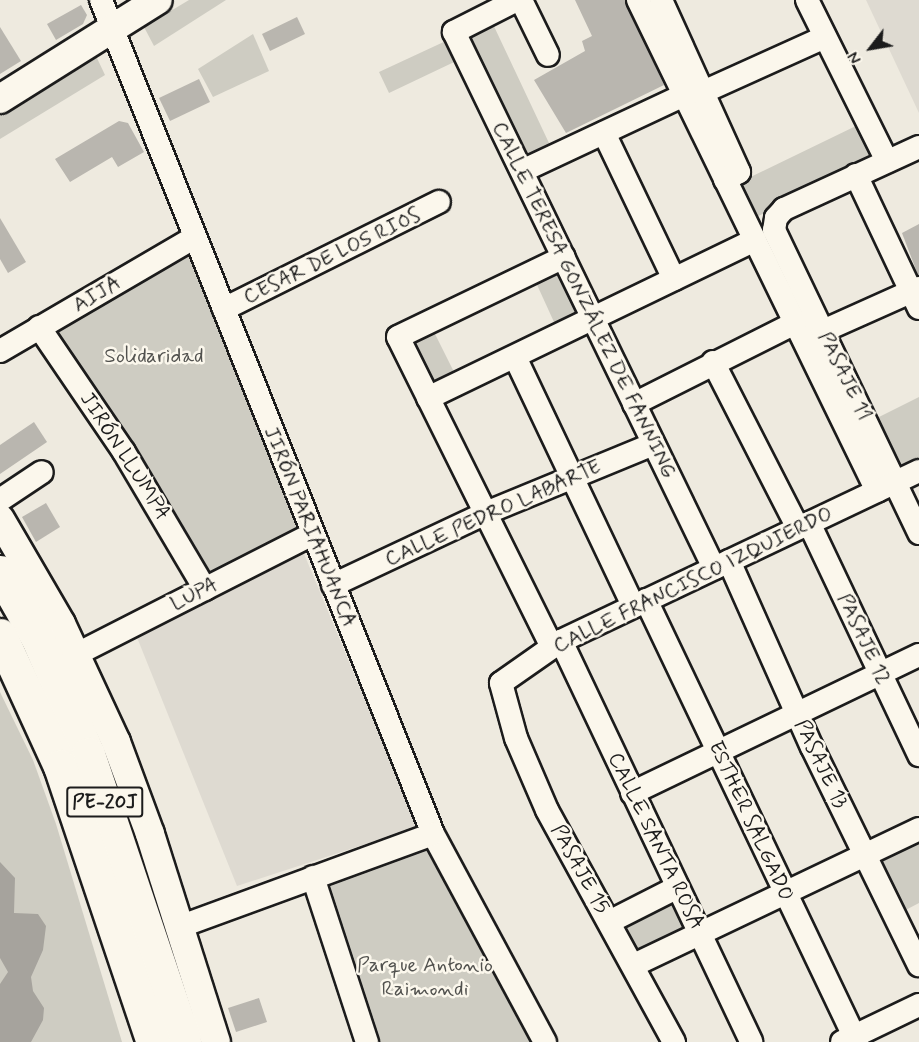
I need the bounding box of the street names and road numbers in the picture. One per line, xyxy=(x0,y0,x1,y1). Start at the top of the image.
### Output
street label: CALLE TERESA GONZÁLEZ DE FANNING xyxy=(486,118,682,482)
street label: CESAR DE LOS RIOS xyxy=(239,202,425,310)
street label: AIJA xyxy=(68,270,126,318)
street label: PASAJE 11 xyxy=(813,327,877,425)
street label: JIRÓN LLUMPA xyxy=(75,388,175,524)
street label: JIRÓN PARIAHUANCA xyxy=(259,425,361,629)
street label: CALLE PEDRO LABARTE xyxy=(380,454,606,572)
street label: CALLE FRANCISCO IZQUIERDO xyxy=(550,502,836,658)
street label: LUPA xyxy=(166,572,222,616)
street label: PASAJE 12 xyxy=(832,589,896,689)
street label: PASAJE 13 xyxy=(789,715,853,813)
street label: ESTHER SALGADO xyxy=(703,737,799,905)
street label: CALLE SANTA ROSA xyxy=(602,748,710,934)
road number: PE-20J xyxy=(66,785,144,819)
street label: PASAJE 15 xyxy=(545,820,615,918)

